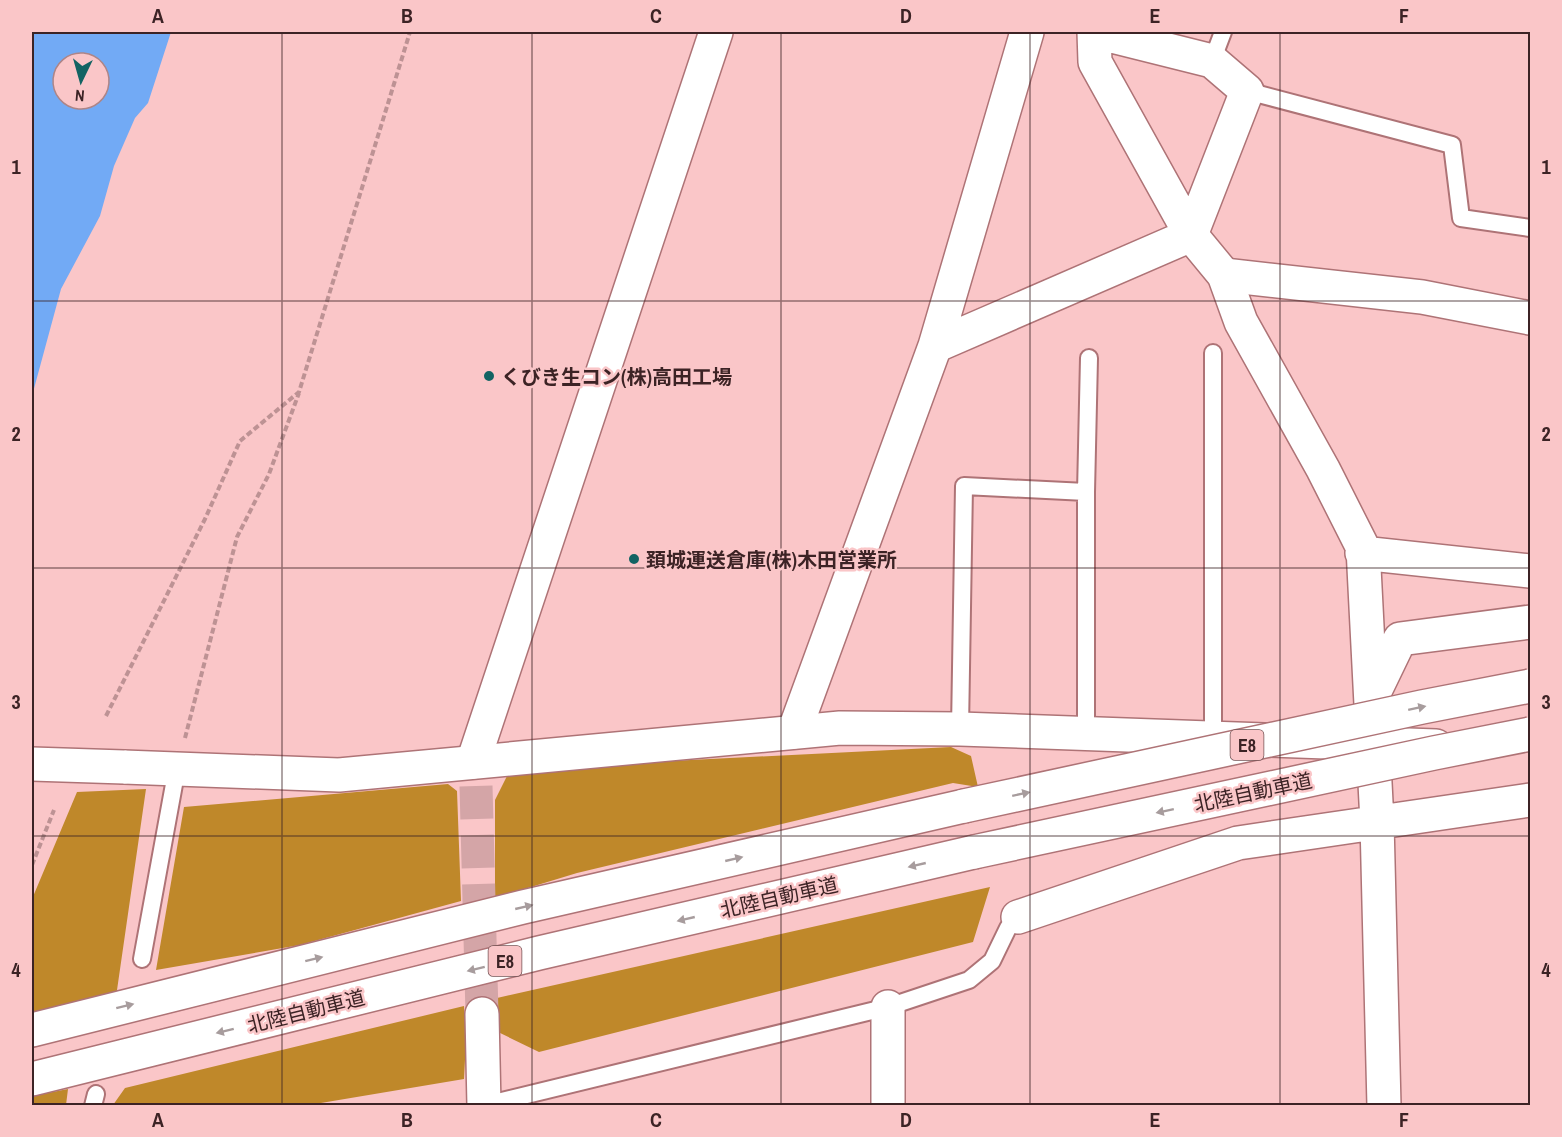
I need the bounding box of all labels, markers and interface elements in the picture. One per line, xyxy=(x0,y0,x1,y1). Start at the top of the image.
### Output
text: A xyxy=(152,2,164,29)
text: B xyxy=(401,2,413,29)
text: C xyxy=(650,2,662,29)
text: D xyxy=(900,2,912,29)
text: E xyxy=(1150,2,1161,29)
text: F xyxy=(1399,2,1409,29)
north arrow xyxy=(51,51,111,111)
text: N xyxy=(74,85,85,107)
text: 1 xyxy=(11,153,21,180)
text: 1 xyxy=(1541,153,1551,180)
place label: くびき生コン(株)高田工場 xyxy=(501,363,732,390)
marker: くびき生コン(株)高田工場 xyxy=(482,369,496,383)
text: 2 xyxy=(11,420,21,447)
text: 2 xyxy=(1541,420,1551,447)
place label: 頚城運送倉庫(株)木田営業所 xyxy=(646,546,897,573)
marker: 頚城運送倉庫(株)木田営業所 xyxy=(627,552,641,566)
text: 3 xyxy=(11,688,21,715)
text: 3 xyxy=(1541,688,1551,715)
one-way arrow xyxy=(1408,703,1427,712)
road number: E8 xyxy=(1230,730,1264,760)
street label: 北陸自動車道 xyxy=(1192,766,1314,818)
one-way arrow xyxy=(1012,788,1030,798)
one-way arrow xyxy=(1155,807,1174,816)
one-way arrow xyxy=(725,853,744,863)
one-way arrow xyxy=(907,861,926,871)
street label: 北陸自動車道 xyxy=(718,870,840,924)
one-way arrow xyxy=(515,902,533,912)
one-way arrow xyxy=(677,914,695,924)
road number: E8 xyxy=(488,946,522,976)
one-way arrow xyxy=(305,954,323,964)
text: 4 xyxy=(11,956,21,983)
text: 4 xyxy=(1541,956,1551,983)
one-way arrow xyxy=(466,964,485,974)
street label: 北陸自動車道 xyxy=(245,983,367,1039)
one-way arrow xyxy=(116,1001,134,1011)
one-way arrow xyxy=(216,1026,234,1036)
text: A xyxy=(152,1106,164,1133)
text: B xyxy=(401,1106,413,1133)
text: C xyxy=(650,1106,662,1133)
text: D xyxy=(900,1106,912,1133)
text: E xyxy=(1150,1106,1161,1133)
text: F xyxy=(1399,1106,1409,1133)

